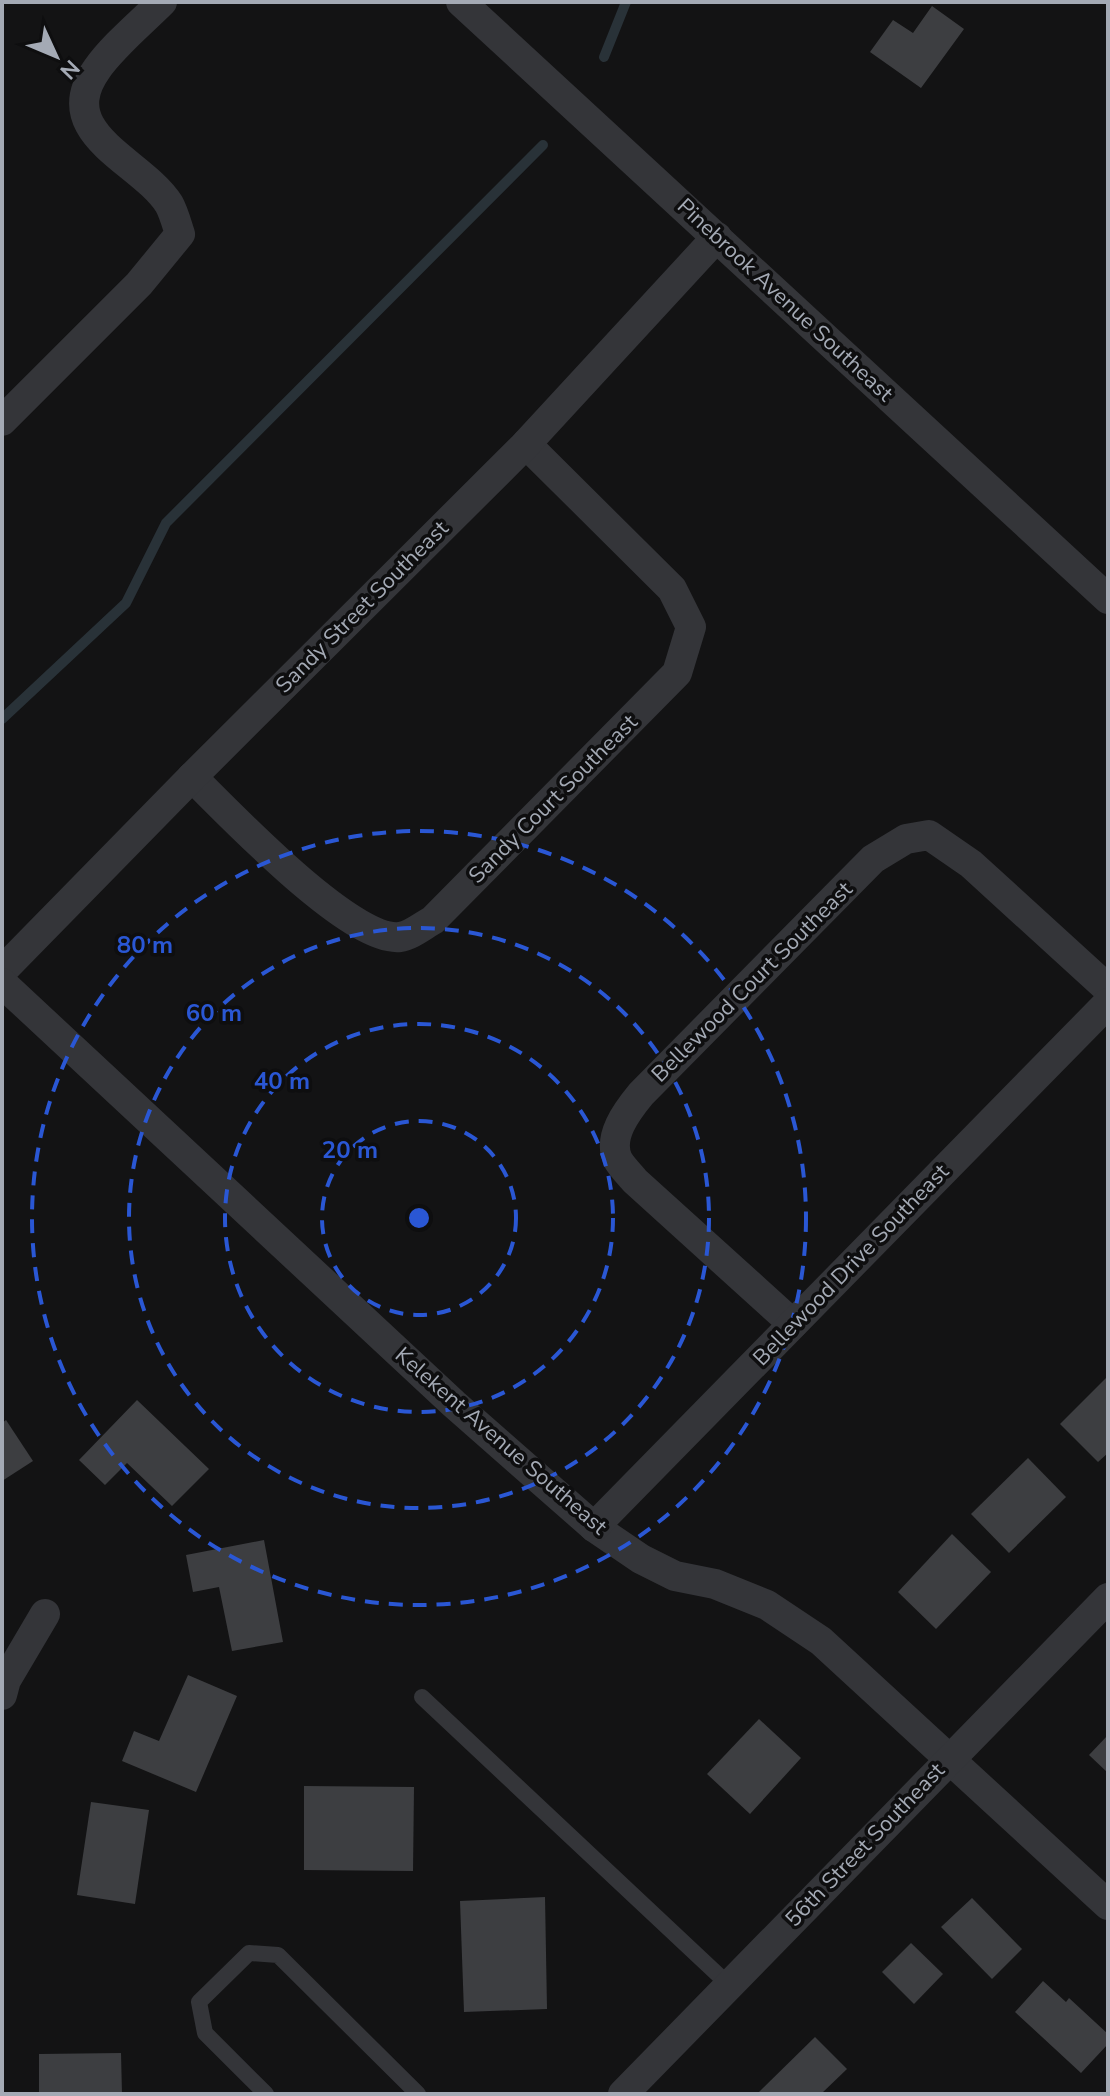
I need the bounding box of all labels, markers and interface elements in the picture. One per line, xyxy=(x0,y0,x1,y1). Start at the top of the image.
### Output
north arrow xyxy=(16,16,96,96)
text: N xyxy=(53,53,86,86)
street label: Pinebrook Avenue Southeast xyxy=(670,192,900,408)
street label: Sandy Street Southeast xyxy=(269,514,455,700)
street label: Sandy Court Southeast xyxy=(462,708,644,890)
street label: Bellewood Court Southeast xyxy=(645,875,859,1089)
text: 80 m xyxy=(117,929,173,961)
text: 60 m xyxy=(186,997,242,1029)
text: 40 m xyxy=(254,1065,310,1097)
text: 20 m xyxy=(322,1134,378,1166)
street label: Bellewood Drive Southeast xyxy=(746,1157,956,1373)
centre of rings xyxy=(405,1204,433,1232)
street label: Kelekent Avenue Southeast xyxy=(389,1340,614,1542)
street label: 56th Street Southeast xyxy=(779,1756,952,1934)

